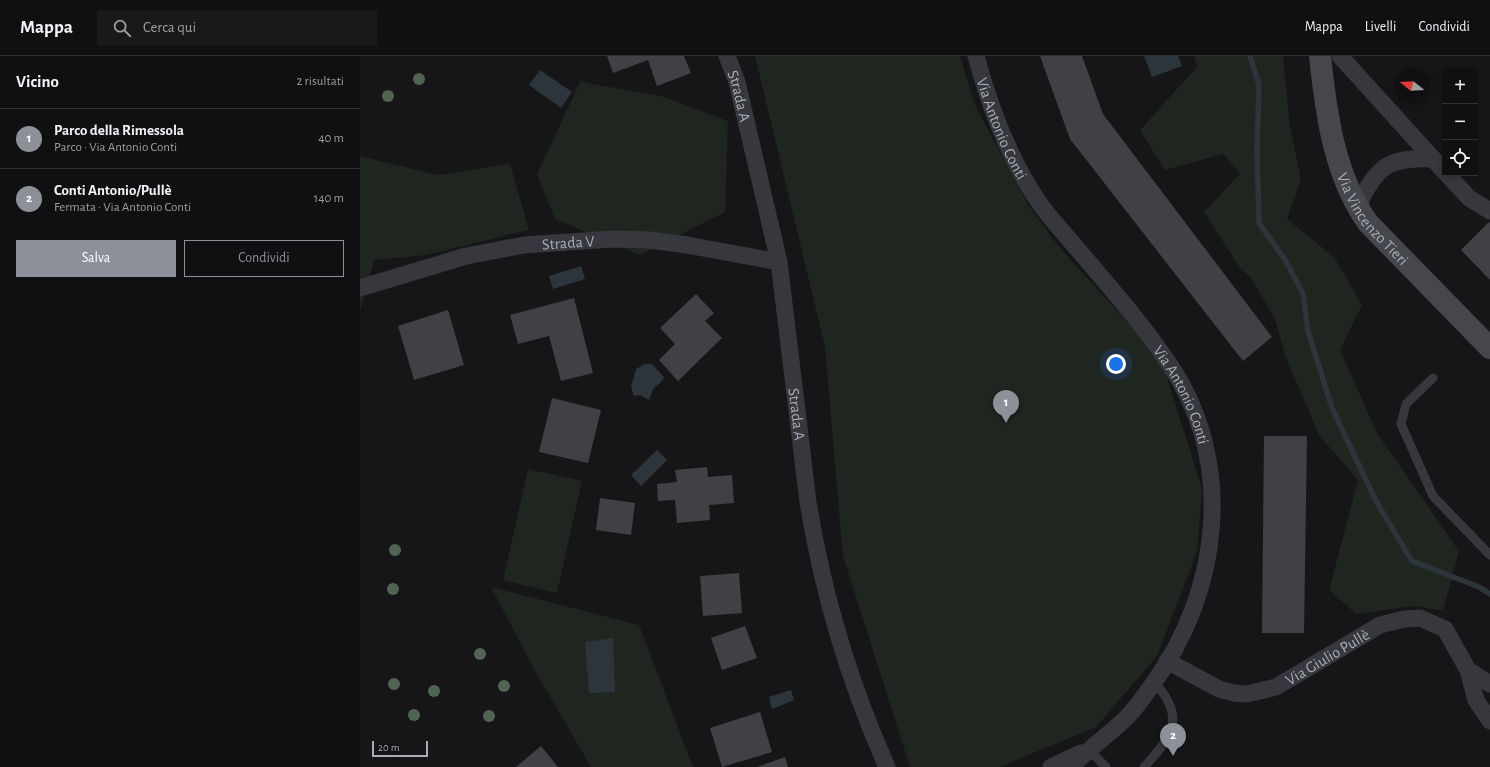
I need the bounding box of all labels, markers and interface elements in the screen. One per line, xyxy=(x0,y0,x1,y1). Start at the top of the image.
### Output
search box xyxy=(97,10,377,46)
icon: search xyxy=(111,17,133,39)
text: Mappa xyxy=(20,18,73,37)
text: Cerca qui xyxy=(143,20,196,35)
text: Mappa xyxy=(1305,20,1343,34)
text: Livelli xyxy=(1365,20,1396,34)
text: Condividi xyxy=(1418,20,1470,34)
street label: Strada A xyxy=(724,68,753,123)
north arrow xyxy=(1394,68,1430,104)
map controls xyxy=(1442,68,1478,176)
button: + xyxy=(1442,68,1478,104)
text: Vicino xyxy=(16,73,59,90)
text: 2 risultati xyxy=(296,75,344,88)
street label: Via Antonio Conti xyxy=(974,76,1030,182)
button: − xyxy=(1442,104,1478,140)
text: Parco della Rimessola xyxy=(54,123,184,138)
text: 1 xyxy=(27,132,31,145)
text: 40 m xyxy=(318,132,344,145)
button: locate xyxy=(1442,140,1478,176)
text: Parco · Via Antonio Conti xyxy=(54,141,177,154)
street label: Via Vincenzo Tieri xyxy=(1334,171,1411,268)
text: Conti Antonio/Pullè xyxy=(54,183,172,198)
text: 2 xyxy=(26,192,32,205)
text: 140 m xyxy=(314,192,344,205)
text: Fermata · Via Antonio Conti xyxy=(54,201,191,214)
street label: Strada V xyxy=(542,233,595,253)
button: Salva xyxy=(16,240,176,277)
button: Condividi xyxy=(184,240,344,277)
street label: Via Antonio Conti xyxy=(1150,343,1211,446)
your location xyxy=(1106,354,1126,374)
street label: Strada A xyxy=(785,387,807,441)
pin: 1 xyxy=(993,390,1019,423)
street label: Via Giulio Pullè xyxy=(1283,626,1372,688)
pin: 2 xyxy=(1160,723,1186,756)
scale bar xyxy=(372,739,428,758)
text: 20 m xyxy=(378,742,399,753)

